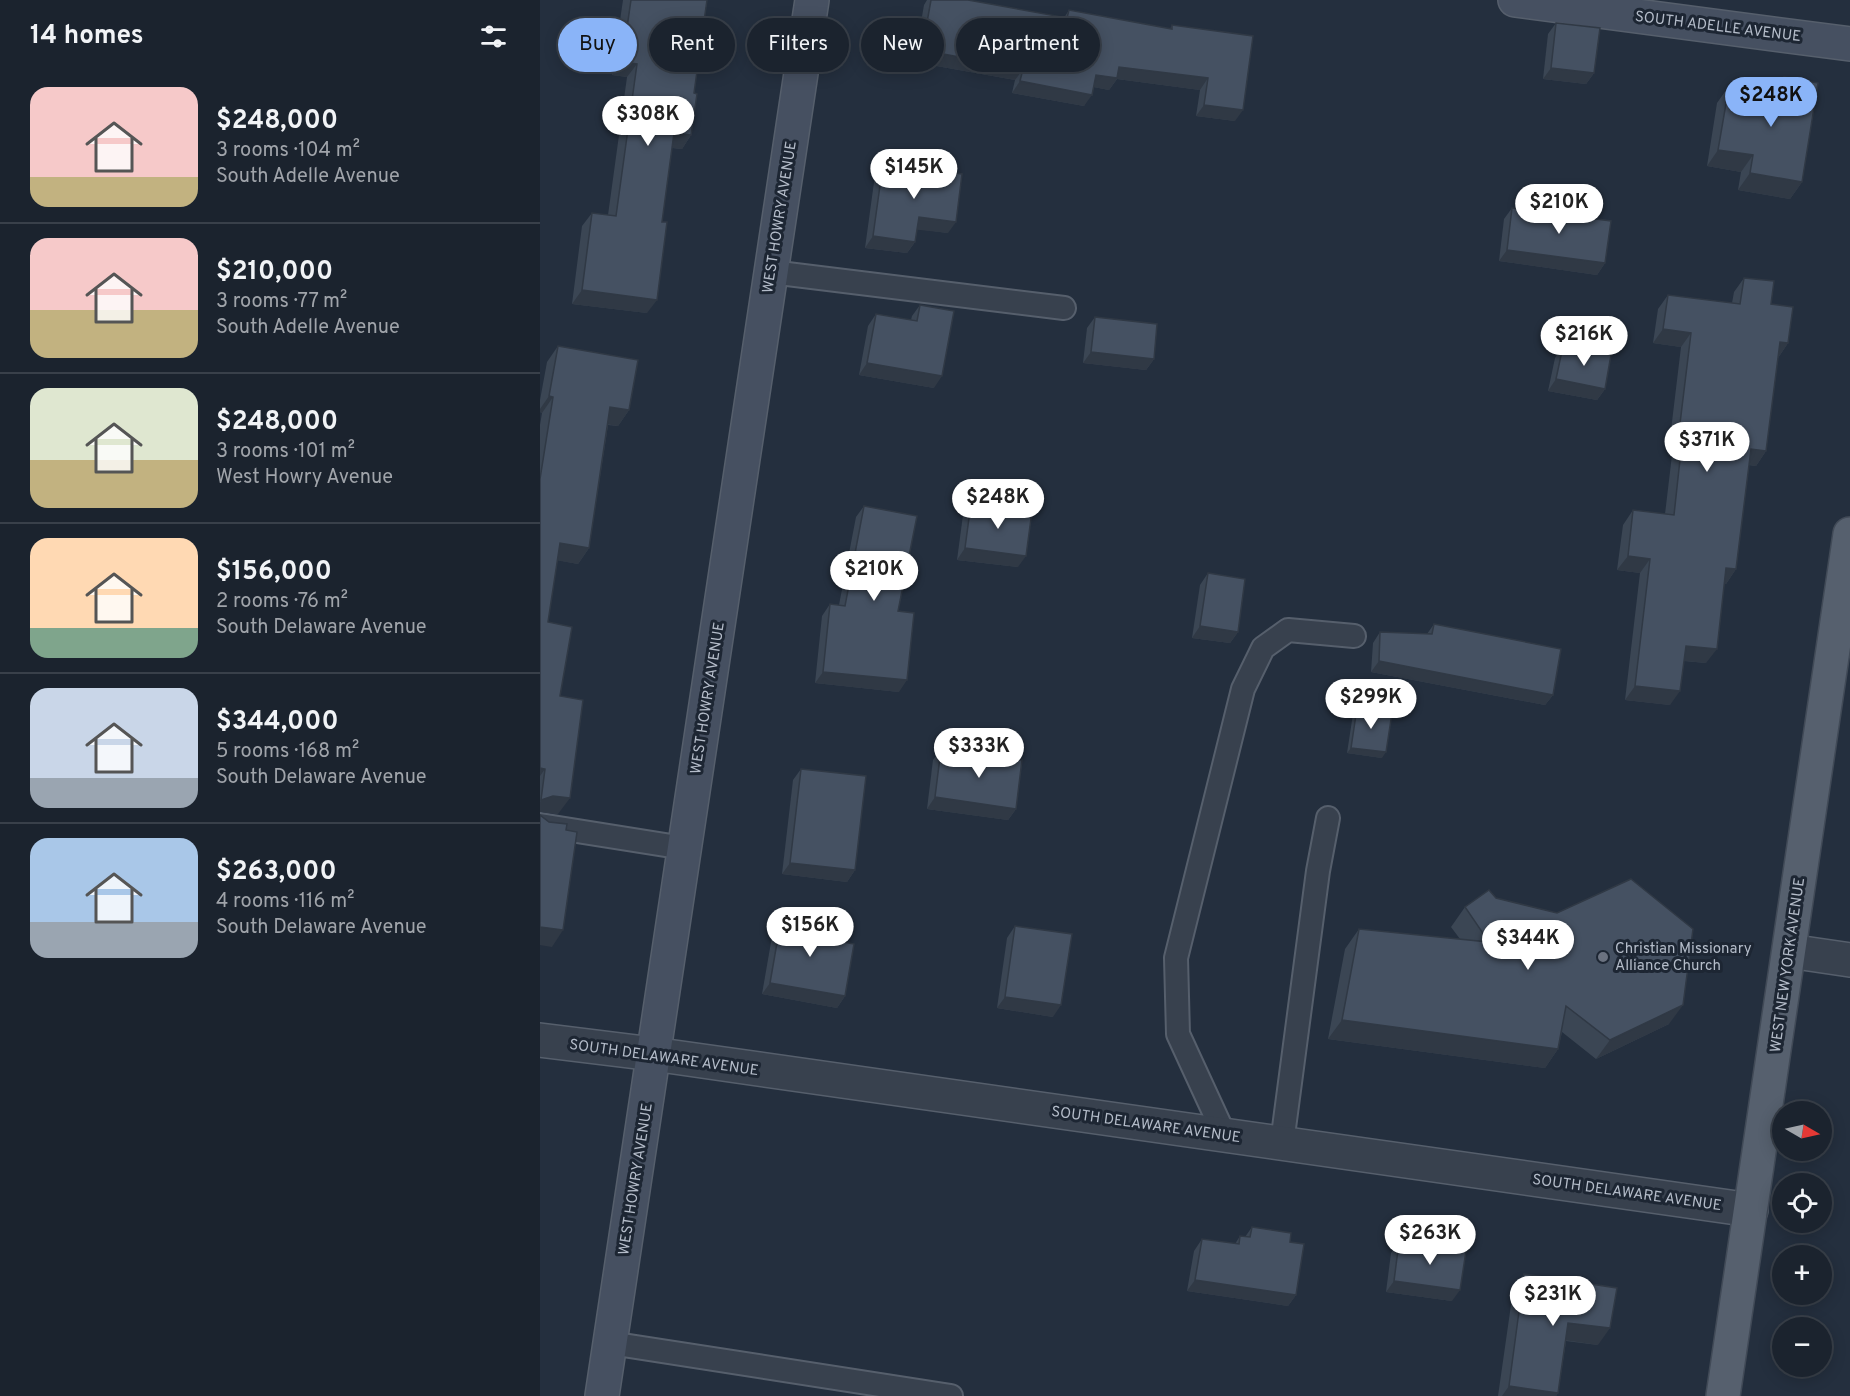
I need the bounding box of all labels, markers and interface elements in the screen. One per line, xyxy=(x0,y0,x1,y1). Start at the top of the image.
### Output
street label: SOUTH ADELLE AVENUE xyxy=(1634,8,1802,47)
chip: Buy xyxy=(558,18,637,72)
chip: Rent xyxy=(649,18,735,72)
chip: Filters xyxy=(747,18,849,72)
chip: New xyxy=(861,18,944,72)
chip: Apartment xyxy=(956,18,1100,72)
text: 14 homes xyxy=(30,20,144,53)
icon: filters xyxy=(477,20,510,53)
pin: $248K xyxy=(1729,77,1813,128)
text: $248K xyxy=(1739,83,1803,109)
pin: $308K xyxy=(606,96,690,147)
text: $308K xyxy=(616,102,680,128)
text: $248,000 xyxy=(216,105,338,138)
icon: home xyxy=(78,111,150,183)
text: 3 rooms · 104 m² xyxy=(216,138,360,164)
street label: WEST HOWRY AVENUE xyxy=(759,140,802,295)
pin: $145K xyxy=(872,149,956,200)
text: $145K xyxy=(884,155,944,181)
text: South Adelle Avenue xyxy=(216,164,400,190)
pin: $210K xyxy=(1517,184,1601,235)
text: $210K xyxy=(1529,190,1589,216)
text: $210,000 xyxy=(216,256,333,289)
icon: home xyxy=(78,262,150,334)
text: 3 rooms · 77 m² xyxy=(216,289,347,315)
text: South Adelle Avenue xyxy=(216,315,400,341)
pin: $216K xyxy=(1542,316,1626,367)
text: $216K xyxy=(1555,322,1613,348)
text: $248,000 xyxy=(216,406,338,439)
icon: home xyxy=(78,412,150,484)
pin: $371K xyxy=(1665,422,1749,473)
text: $371K xyxy=(1679,428,1735,454)
text: 3 rooms · 101 m² xyxy=(216,439,355,465)
text: West Howry Avenue xyxy=(216,465,393,491)
pin: $248K xyxy=(956,479,1040,530)
text: $248K xyxy=(966,485,1030,511)
pin: $210K xyxy=(832,551,916,602)
text: $156,000 xyxy=(216,556,332,589)
text: $210K xyxy=(844,557,904,583)
icon: home xyxy=(78,562,150,634)
text: 2 rooms · 76 m² xyxy=(216,589,348,615)
text: South Delaware Avenue xyxy=(216,615,427,641)
street label: WEST HOWRY AVENUE xyxy=(687,621,730,776)
pin: $299K xyxy=(1329,679,1413,730)
text: $299K xyxy=(1339,685,1403,711)
text: $344,000 xyxy=(216,706,339,739)
icon: home xyxy=(78,712,150,784)
pin: $333K xyxy=(937,728,1021,779)
text: $333K xyxy=(948,734,1010,760)
text: 5 rooms · 168 m² xyxy=(216,739,359,765)
text: South Delaware Avenue xyxy=(216,765,427,791)
text: $263,000 xyxy=(216,856,337,889)
icon: home xyxy=(78,862,150,934)
street label: WEST NEW YORK AVENUE xyxy=(1767,877,1810,1054)
text: 4 rooms · 116 m² xyxy=(216,889,354,915)
pin: $156K xyxy=(768,907,852,958)
text: $156K xyxy=(781,913,839,939)
text: South Delaware Avenue xyxy=(216,915,427,941)
pin: $344K xyxy=(1486,920,1570,971)
text: $344K xyxy=(1496,926,1560,952)
place label: Christian Missionary Alliance Church xyxy=(1615,940,1752,976)
marker: Christian Missionary Alliance Church xyxy=(1596,950,1610,964)
street label: SOUTH DELAWARE AVENUE xyxy=(568,1036,760,1081)
north arrow xyxy=(1772,1101,1832,1161)
map controls xyxy=(1772,1101,1832,1377)
street label: WEST HOWRY AVENUE xyxy=(615,1102,658,1257)
street label: SOUTH DELAWARE AVENUE xyxy=(1050,1103,1242,1148)
street label: SOUTH DELAWARE AVENUE xyxy=(1531,1171,1723,1216)
button: locate xyxy=(1772,1173,1832,1233)
pin: $263K xyxy=(1388,1215,1472,1266)
text: $263K xyxy=(1399,1221,1461,1247)
button: + xyxy=(1772,1245,1832,1305)
pin: $231K xyxy=(1511,1276,1595,1327)
text: $231K xyxy=(1524,1282,1582,1308)
button: − xyxy=(1772,1317,1832,1377)

